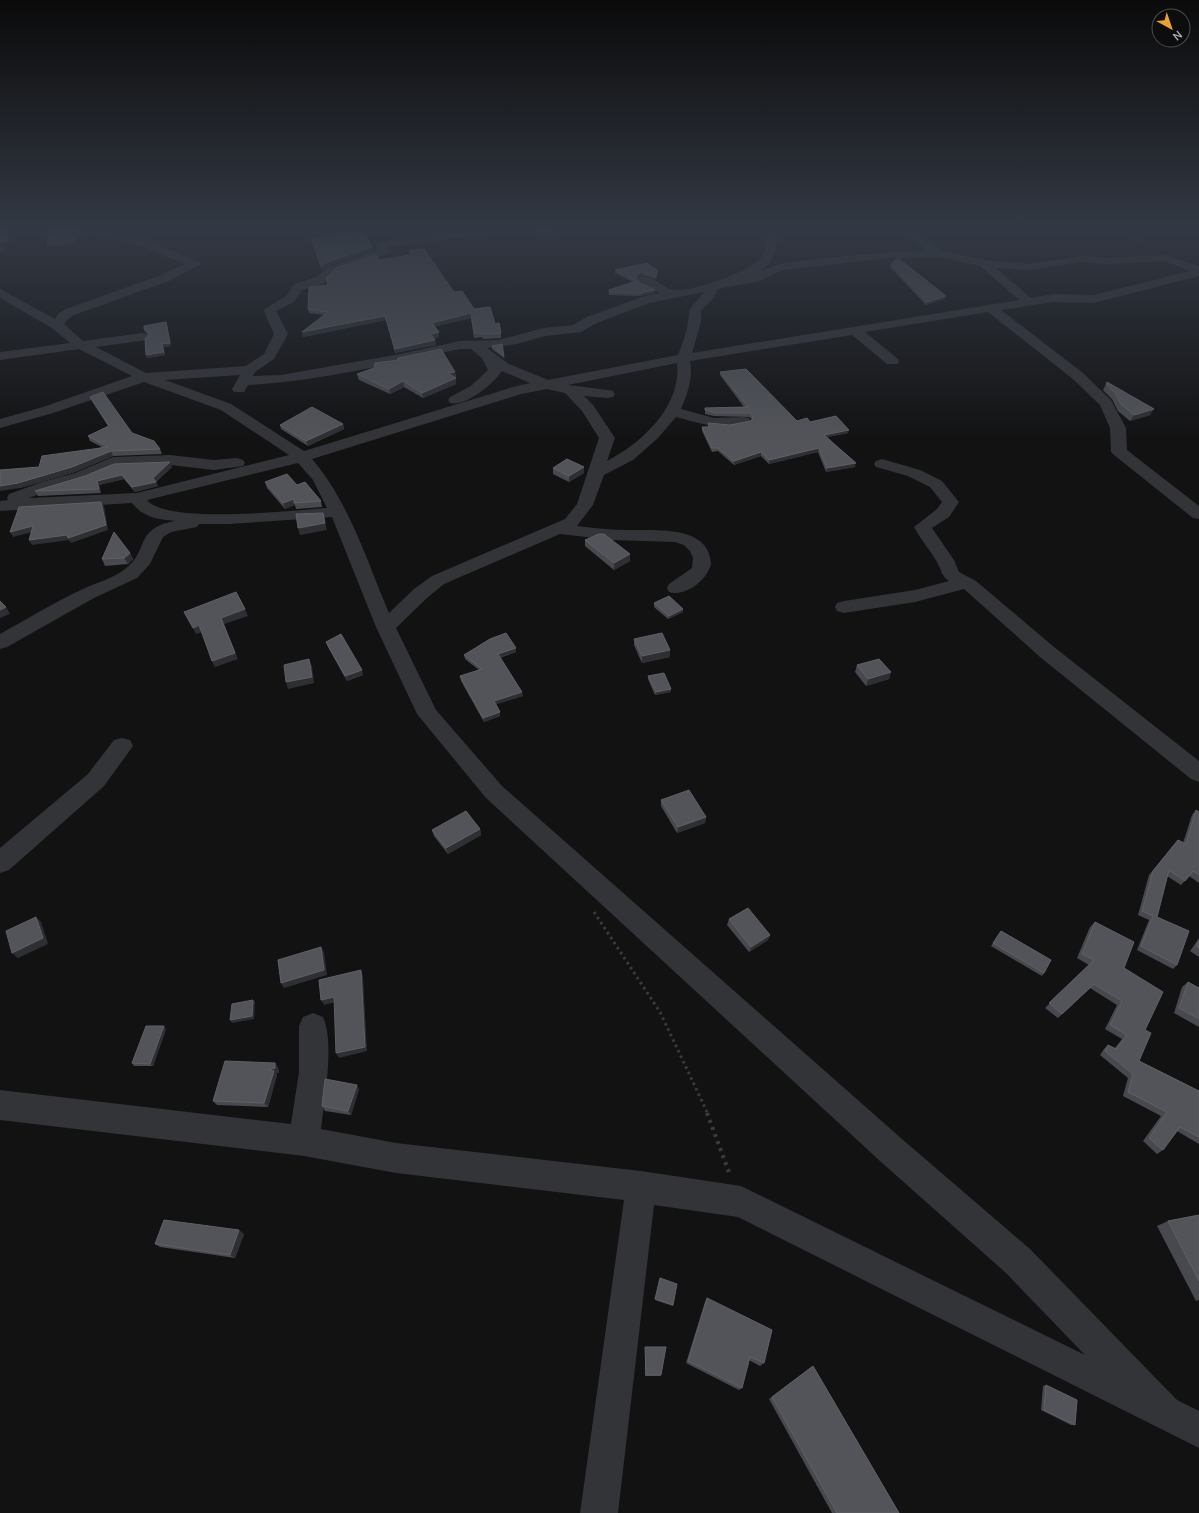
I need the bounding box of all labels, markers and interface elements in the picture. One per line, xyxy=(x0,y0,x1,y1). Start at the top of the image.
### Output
north arrow xyxy=(1151,8,1191,48)
text: N xyxy=(1170,28,1186,44)

